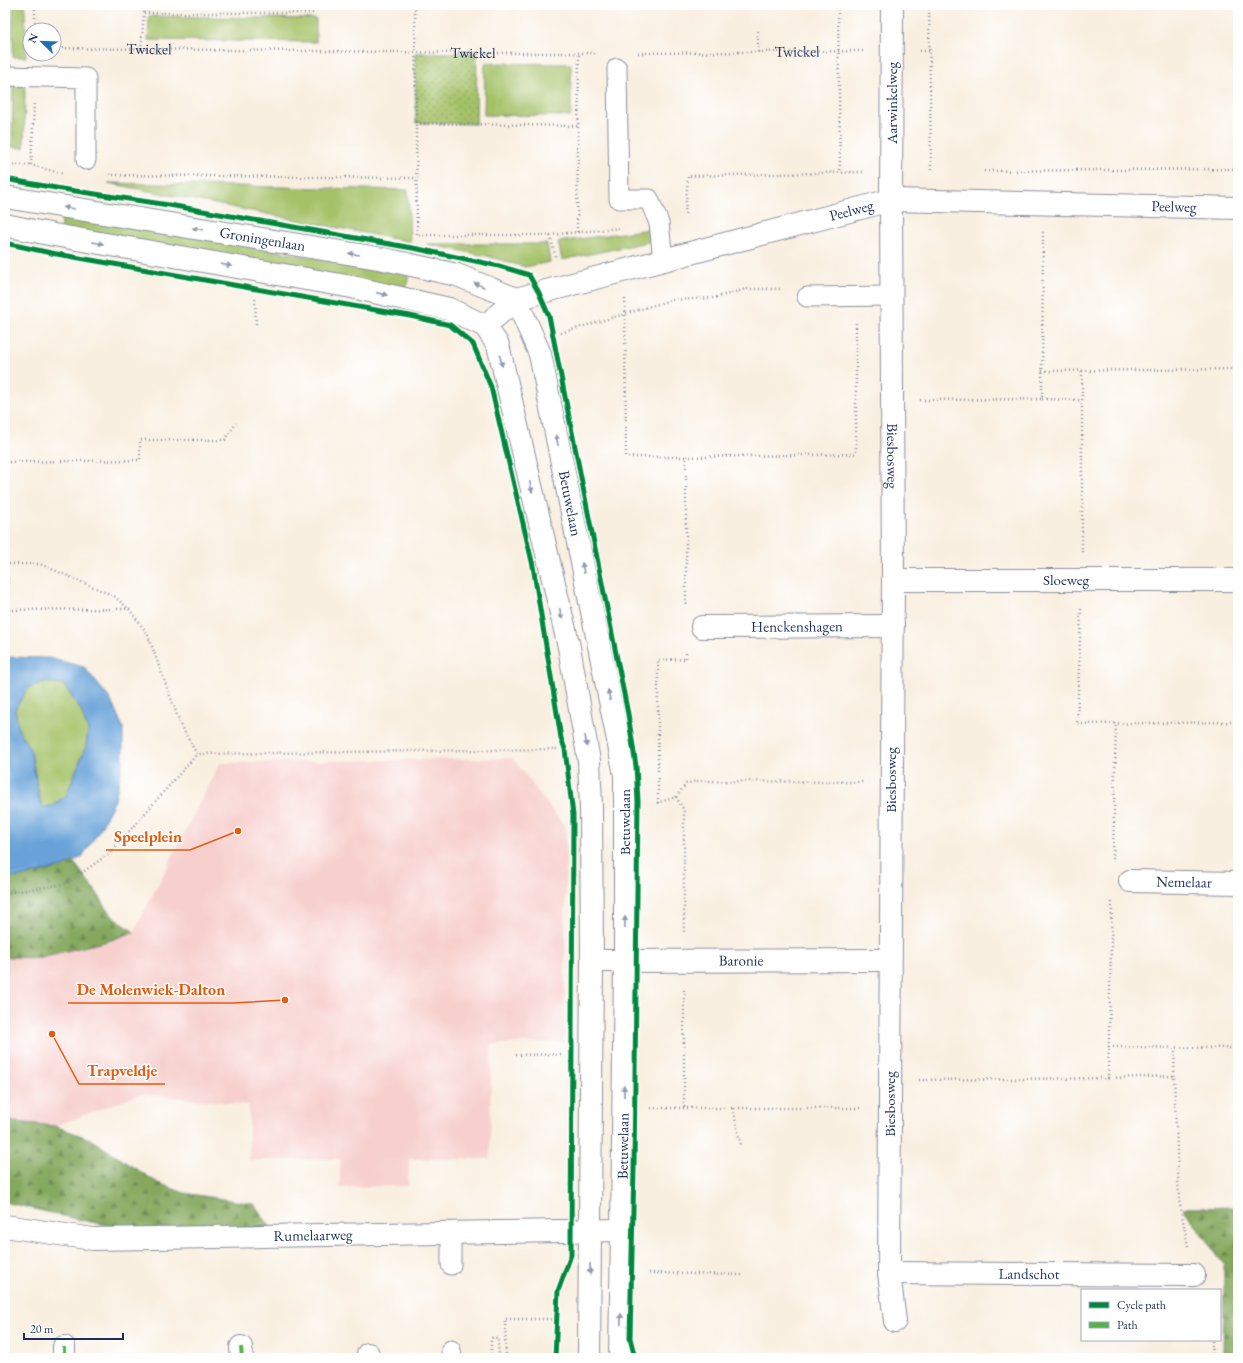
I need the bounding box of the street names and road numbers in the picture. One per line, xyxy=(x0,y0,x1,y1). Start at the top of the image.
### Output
street label: Twickel xyxy=(126,39,172,58)
street label: Twickel xyxy=(774,41,820,61)
street label: Twickel xyxy=(450,43,496,62)
street label: Aarwinkelweg xyxy=(882,62,901,145)
street label: Peelweg xyxy=(827,195,876,225)
street label: Peelweg xyxy=(1151,196,1197,216)
street label: Groningenlaan xyxy=(218,222,307,255)
street label: Biesbosweg xyxy=(883,423,903,489)
street label: Betuwelaan xyxy=(555,469,587,538)
street label: Sloeweg xyxy=(1043,570,1090,589)
street label: Henckenshagen xyxy=(751,616,843,636)
street label: Biesbosweg xyxy=(881,747,900,813)
street label: Betuwelaan xyxy=(615,789,634,855)
street label: Nemelaar xyxy=(1156,871,1212,892)
street label: Baronie xyxy=(719,950,764,970)
street label: Biesbosweg xyxy=(880,1071,899,1137)
street label: Betuwelaan xyxy=(612,1112,633,1179)
street label: Rumelaarweg xyxy=(273,1225,353,1245)
street label: Landschot xyxy=(998,1264,1060,1283)

